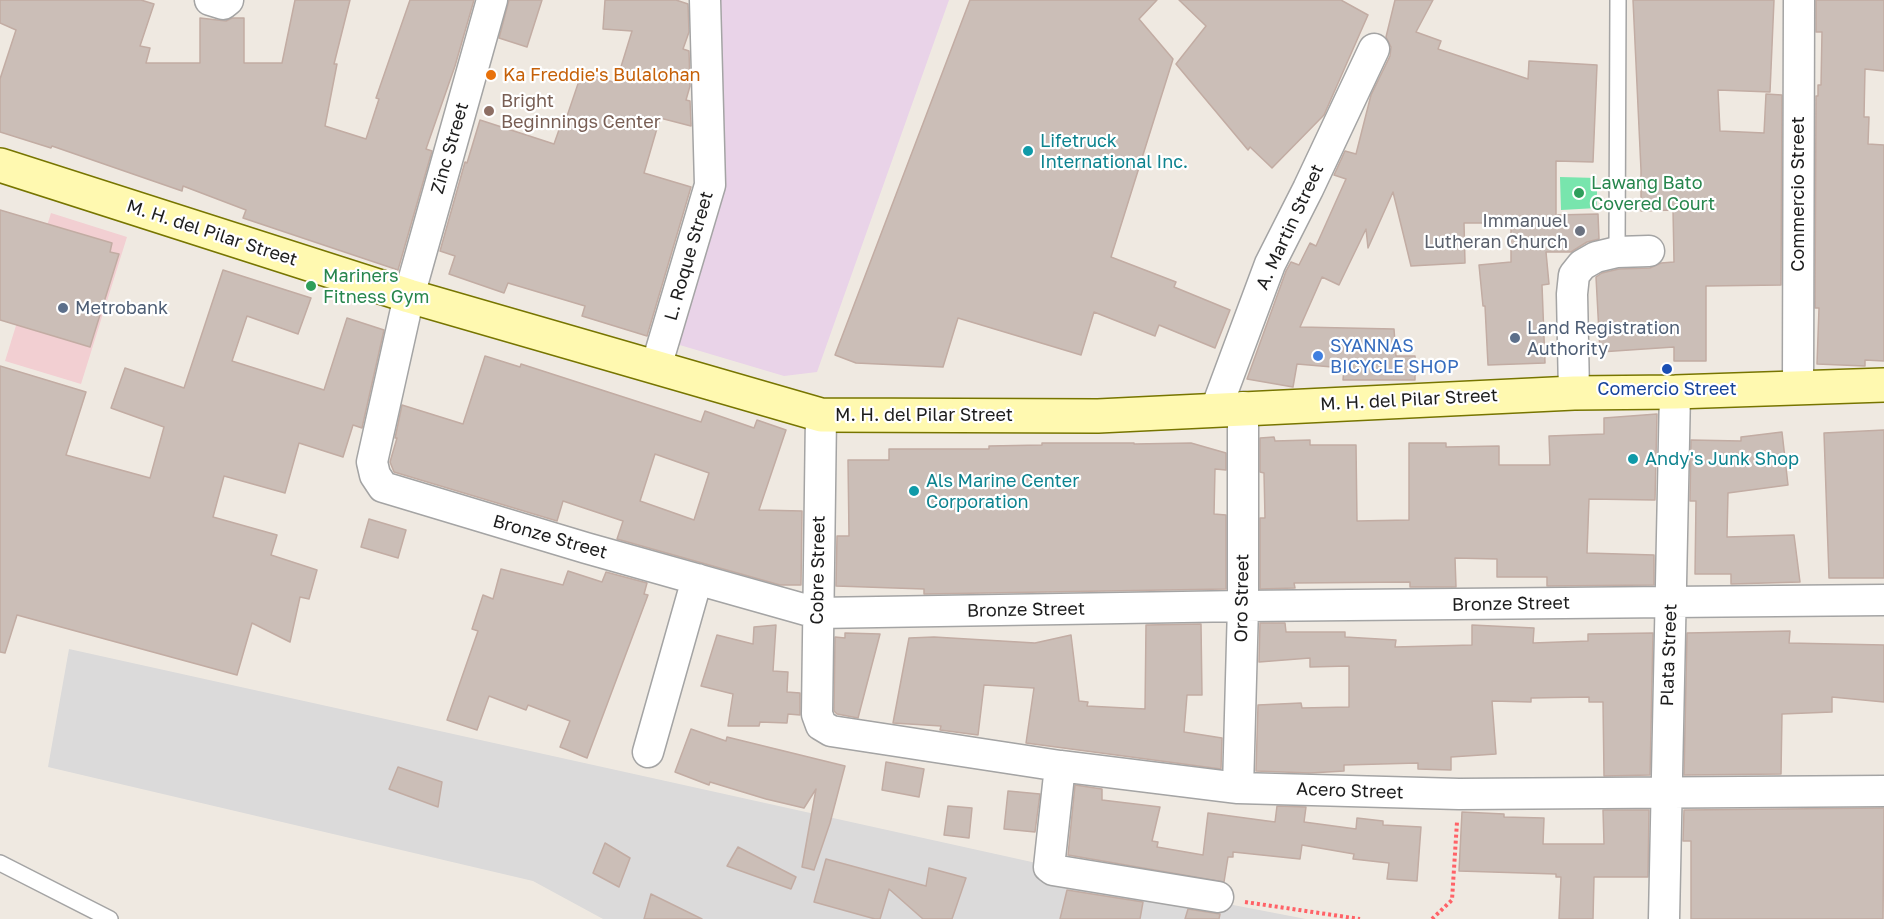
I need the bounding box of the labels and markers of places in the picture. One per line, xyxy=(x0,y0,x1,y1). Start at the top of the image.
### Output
place label: Ka Freddie's Bulalohan xyxy=(503,64,701,86)
marker: Ka Freddie's Bulalohan xyxy=(484,68,498,82)
place label: Bright Beginnings Center xyxy=(501,90,661,132)
marker: Bright Beginnings Center xyxy=(482,104,496,118)
place label: Lifetruck International Inc. xyxy=(1040,130,1188,172)
marker: Lifetruck International Inc. xyxy=(1021,144,1035,158)
place label: Lawang Bato Covered Court xyxy=(1591,172,1715,214)
marker: Lawang Bato Covered Court xyxy=(1572,186,1586,200)
place label: Immanuel Lutheran Church xyxy=(1424,210,1568,252)
marker: Immanuel Lutheran Church xyxy=(1573,224,1587,238)
place label: Mariners Fitness Gym xyxy=(323,265,430,308)
marker: Mariners Fitness Gym xyxy=(304,279,318,293)
place label: Metrobank xyxy=(75,297,168,319)
marker: Metrobank xyxy=(56,301,70,315)
place label: Land Registration Authority xyxy=(1527,317,1680,360)
marker: Land Registration Authority xyxy=(1508,331,1522,345)
place label: SYANNAS BICYCLE SHOP xyxy=(1330,335,1459,378)
marker: SYANNAS BICYCLE SHOP xyxy=(1311,349,1325,363)
marker: Comercio Street xyxy=(1660,362,1674,376)
place label: Comercio Street xyxy=(1597,378,1737,400)
place label: Andy's Junk Shop xyxy=(1645,448,1799,470)
marker: Andy's Junk Shop xyxy=(1626,452,1640,466)
place label: Als Marine Center Corporation xyxy=(926,470,1079,512)
marker: Als Marine Center Corporation xyxy=(907,484,921,498)

